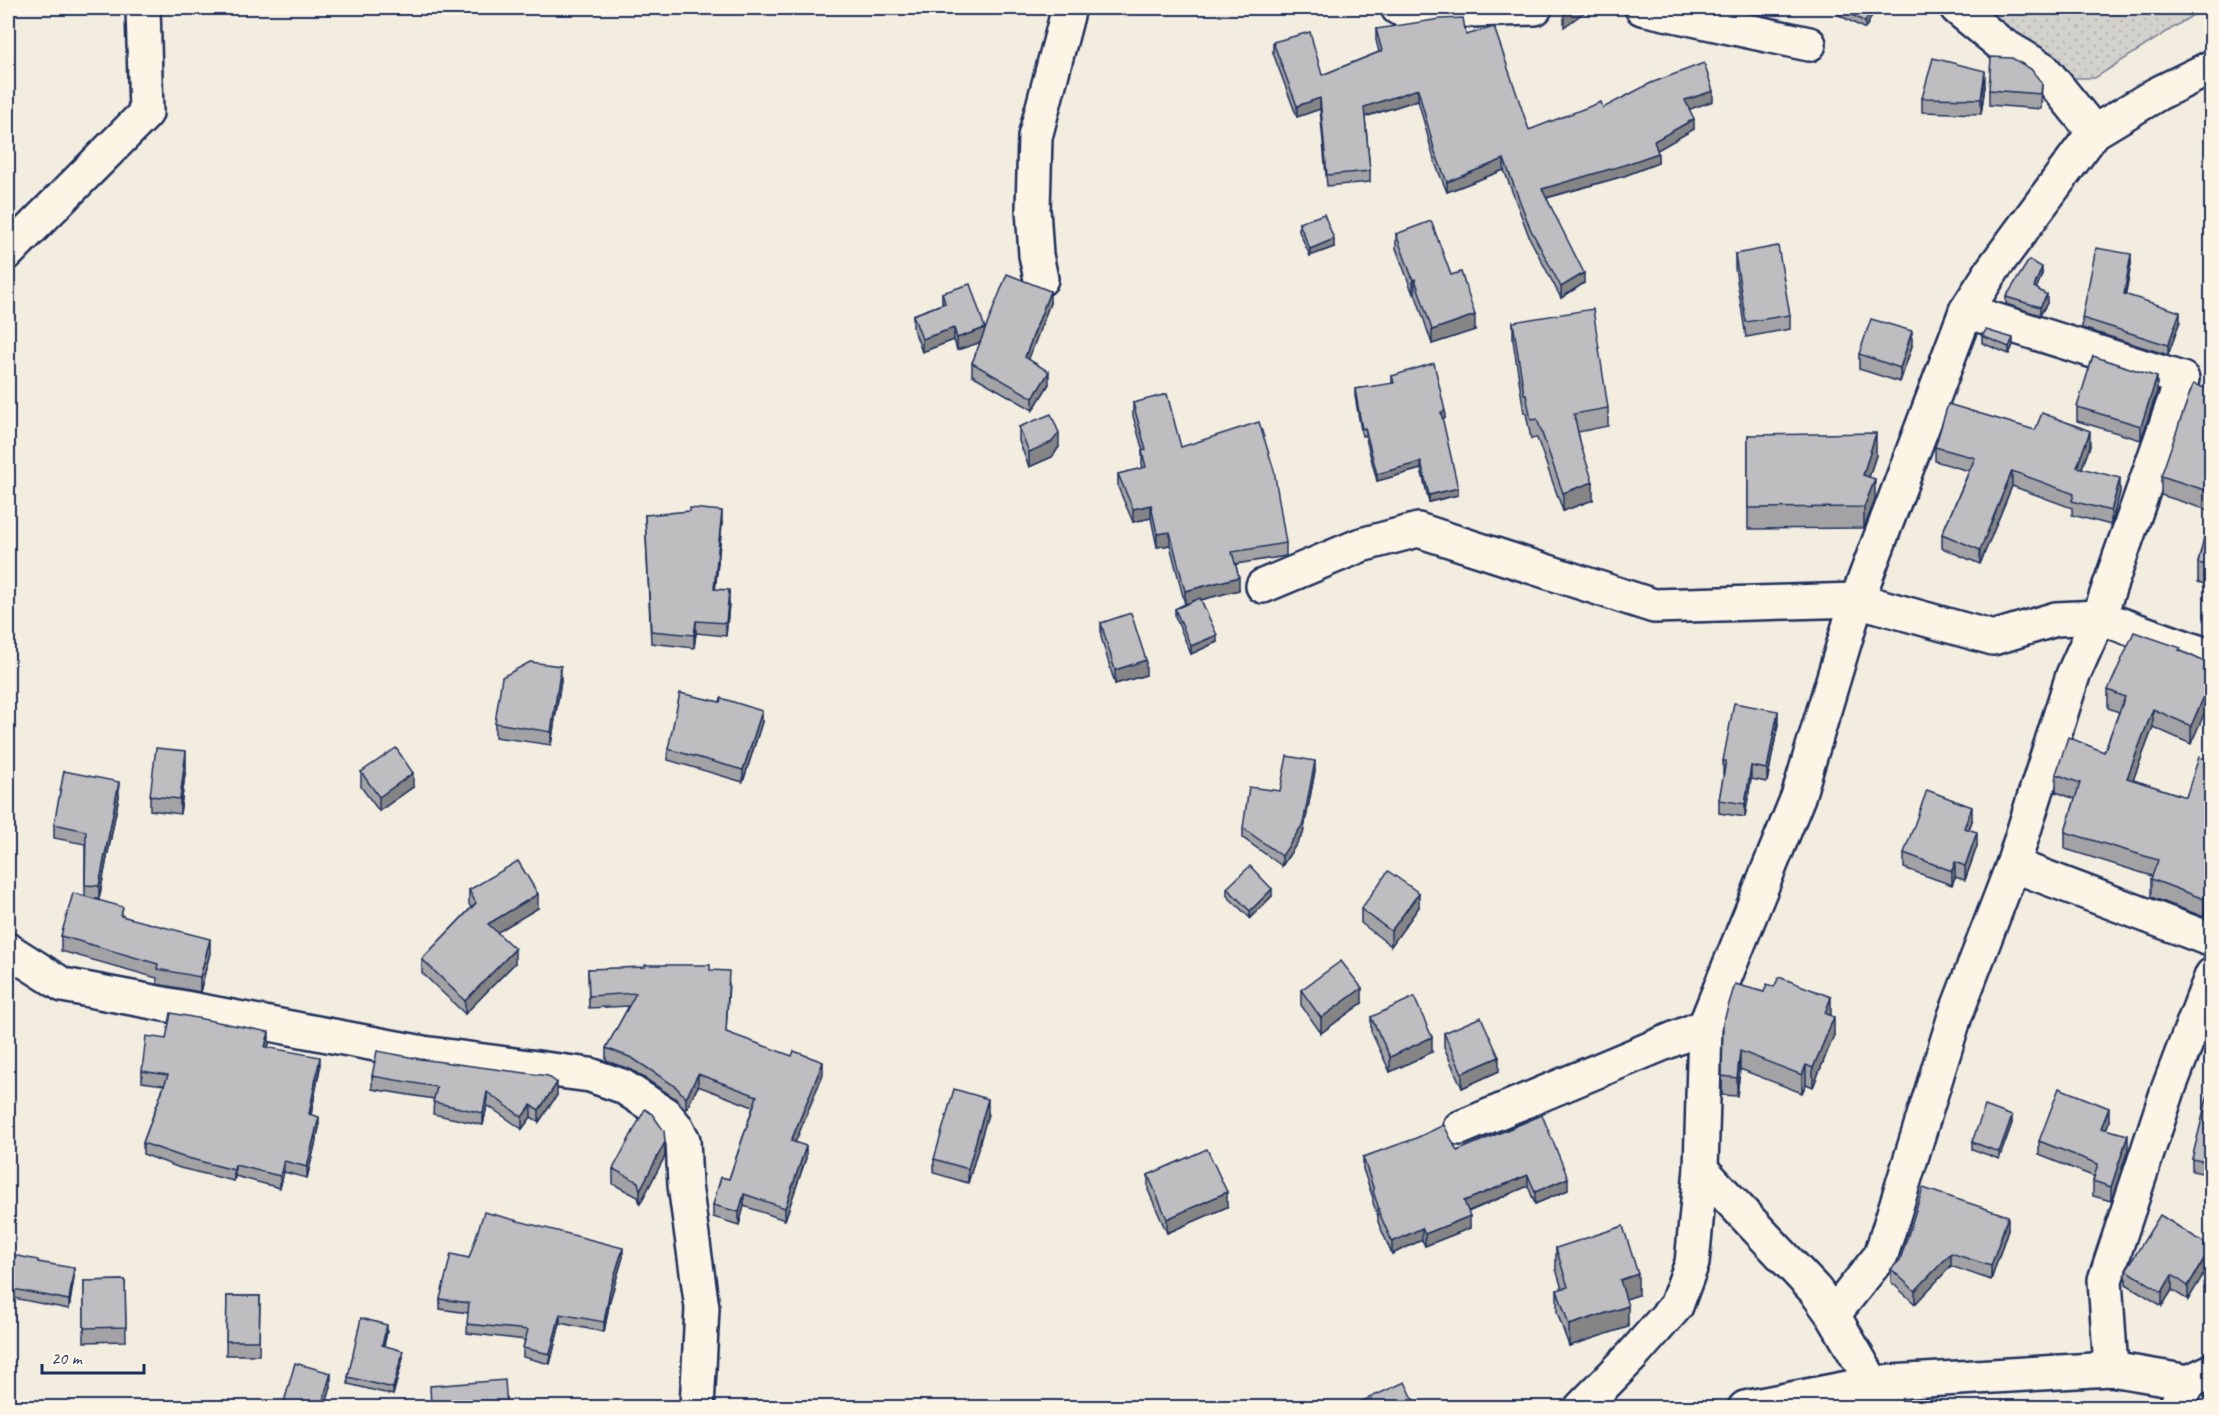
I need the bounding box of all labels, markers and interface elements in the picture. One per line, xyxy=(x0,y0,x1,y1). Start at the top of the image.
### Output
scale bar xyxy=(42,1337,144,1375)
text: 20 m xyxy=(51,1347,84,1369)

